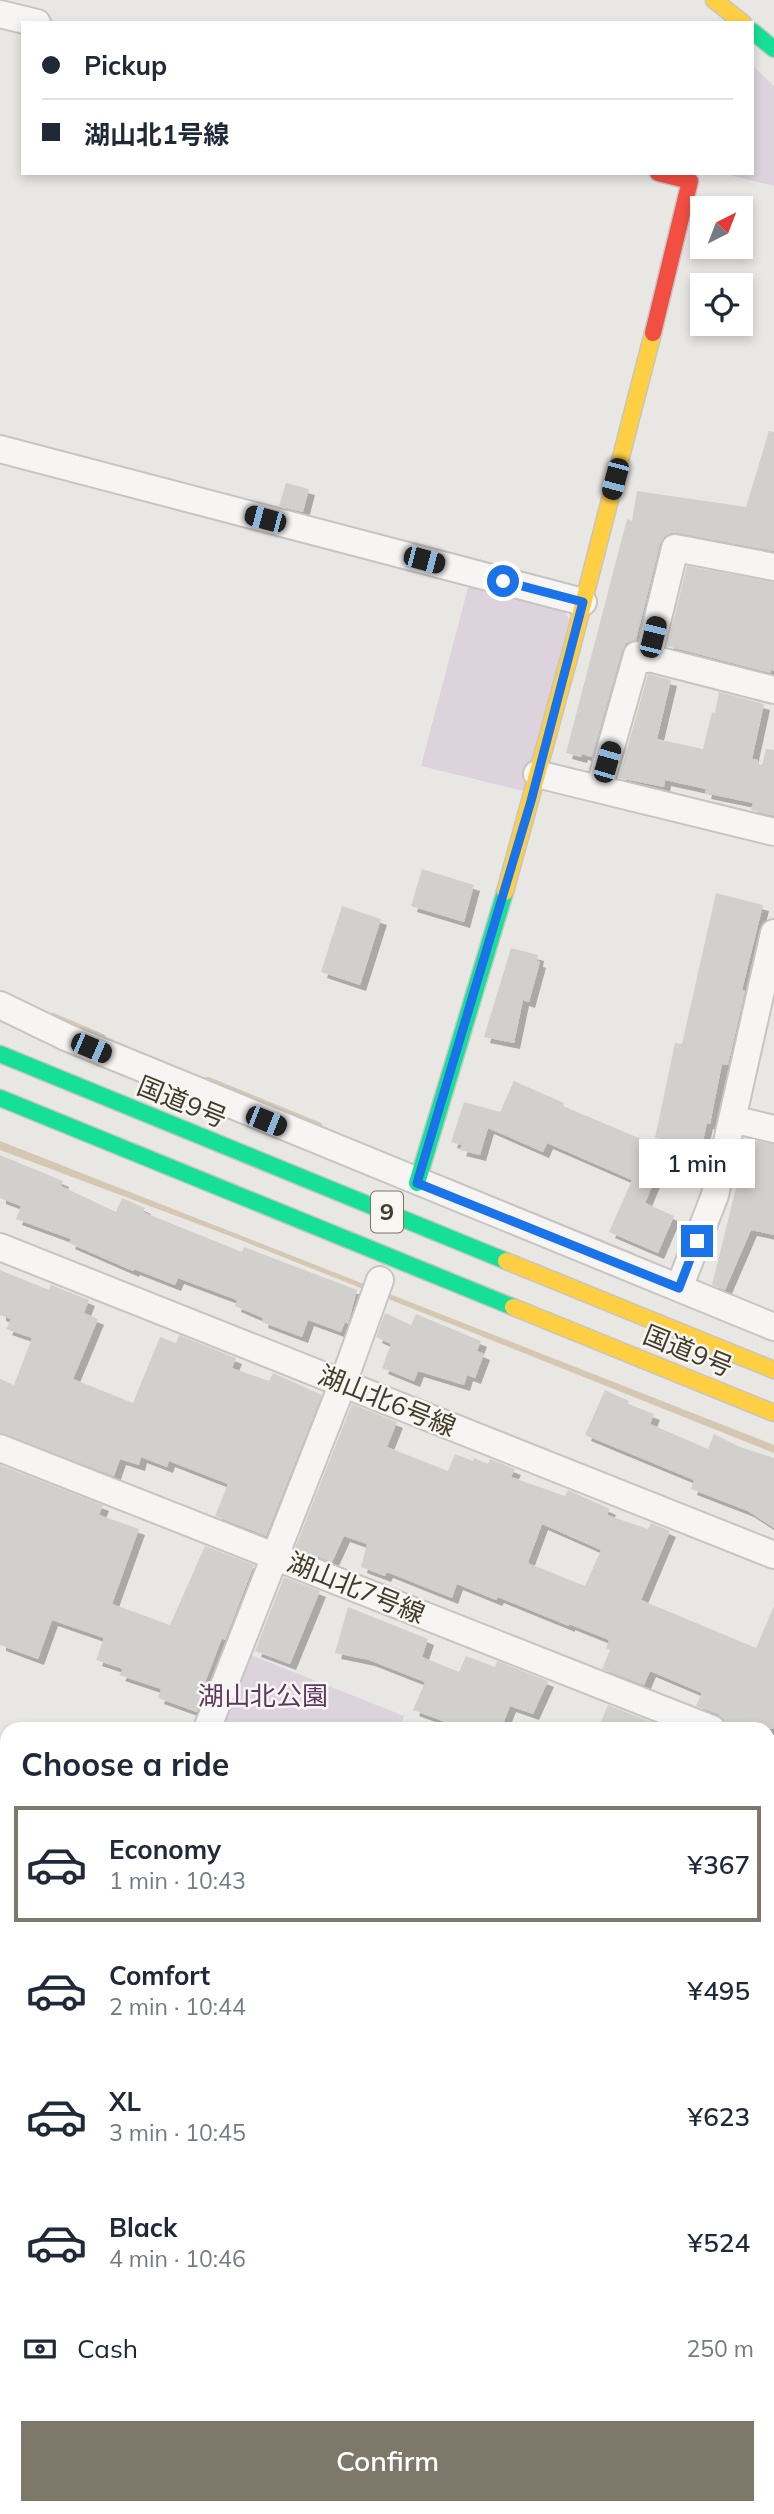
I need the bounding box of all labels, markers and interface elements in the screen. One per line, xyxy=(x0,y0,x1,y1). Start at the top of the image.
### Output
text: Pickup xyxy=(84,49,167,82)
text: 湖山北1号線 xyxy=(84,118,230,151)
north arrow xyxy=(690,196,752,259)
map controls xyxy=(690,196,753,336)
button: locate xyxy=(690,273,753,336)
car xyxy=(600,456,631,502)
car xyxy=(242,503,289,535)
car xyxy=(401,544,448,576)
route start xyxy=(487,565,519,597)
car xyxy=(638,614,669,660)
car xyxy=(592,739,623,785)
car xyxy=(68,1030,115,1066)
street label: 国道9号 xyxy=(133,1069,232,1134)
car xyxy=(243,1103,290,1139)
callout: 1 min xyxy=(639,1140,755,1188)
text: 1 min xyxy=(667,1149,727,1178)
road number: 9 xyxy=(371,1192,403,1232)
route end xyxy=(681,1225,713,1257)
street label: 国道9号 xyxy=(639,1318,738,1383)
street label: 湖山北6号線 xyxy=(314,1358,461,1443)
street label: 湖山北7号線 xyxy=(283,1545,430,1630)
park label: 湖山北公園 xyxy=(198,1679,328,1712)
text: Choose a ride xyxy=(21,1744,229,1784)
icon: car xyxy=(25,1833,88,1896)
text: Economy xyxy=(109,1833,221,1866)
text: ¥367 xyxy=(688,1848,750,1881)
text: 1 min · 10:43 xyxy=(109,1866,246,1895)
icon: car xyxy=(25,1959,88,2022)
text: Comfort xyxy=(109,1959,210,1992)
text: ¥495 xyxy=(688,1974,750,2007)
text: 2 min · 10:44 xyxy=(109,1992,246,2021)
icon: car xyxy=(25,2085,88,2148)
text: XL xyxy=(109,2085,141,2118)
text: ¥623 xyxy=(688,2100,750,2133)
text: 3 min · 10:45 xyxy=(109,2118,246,2147)
icon: car xyxy=(25,2211,88,2274)
text: Black xyxy=(109,2211,177,2244)
text: ¥524 xyxy=(688,2226,750,2259)
text: 4 min · 10:46 xyxy=(109,2244,246,2273)
icon: cash xyxy=(21,2330,59,2368)
text: Cash xyxy=(77,2332,138,2365)
text: 250 m xyxy=(686,2334,754,2363)
button: Confirm xyxy=(21,2421,754,2501)

